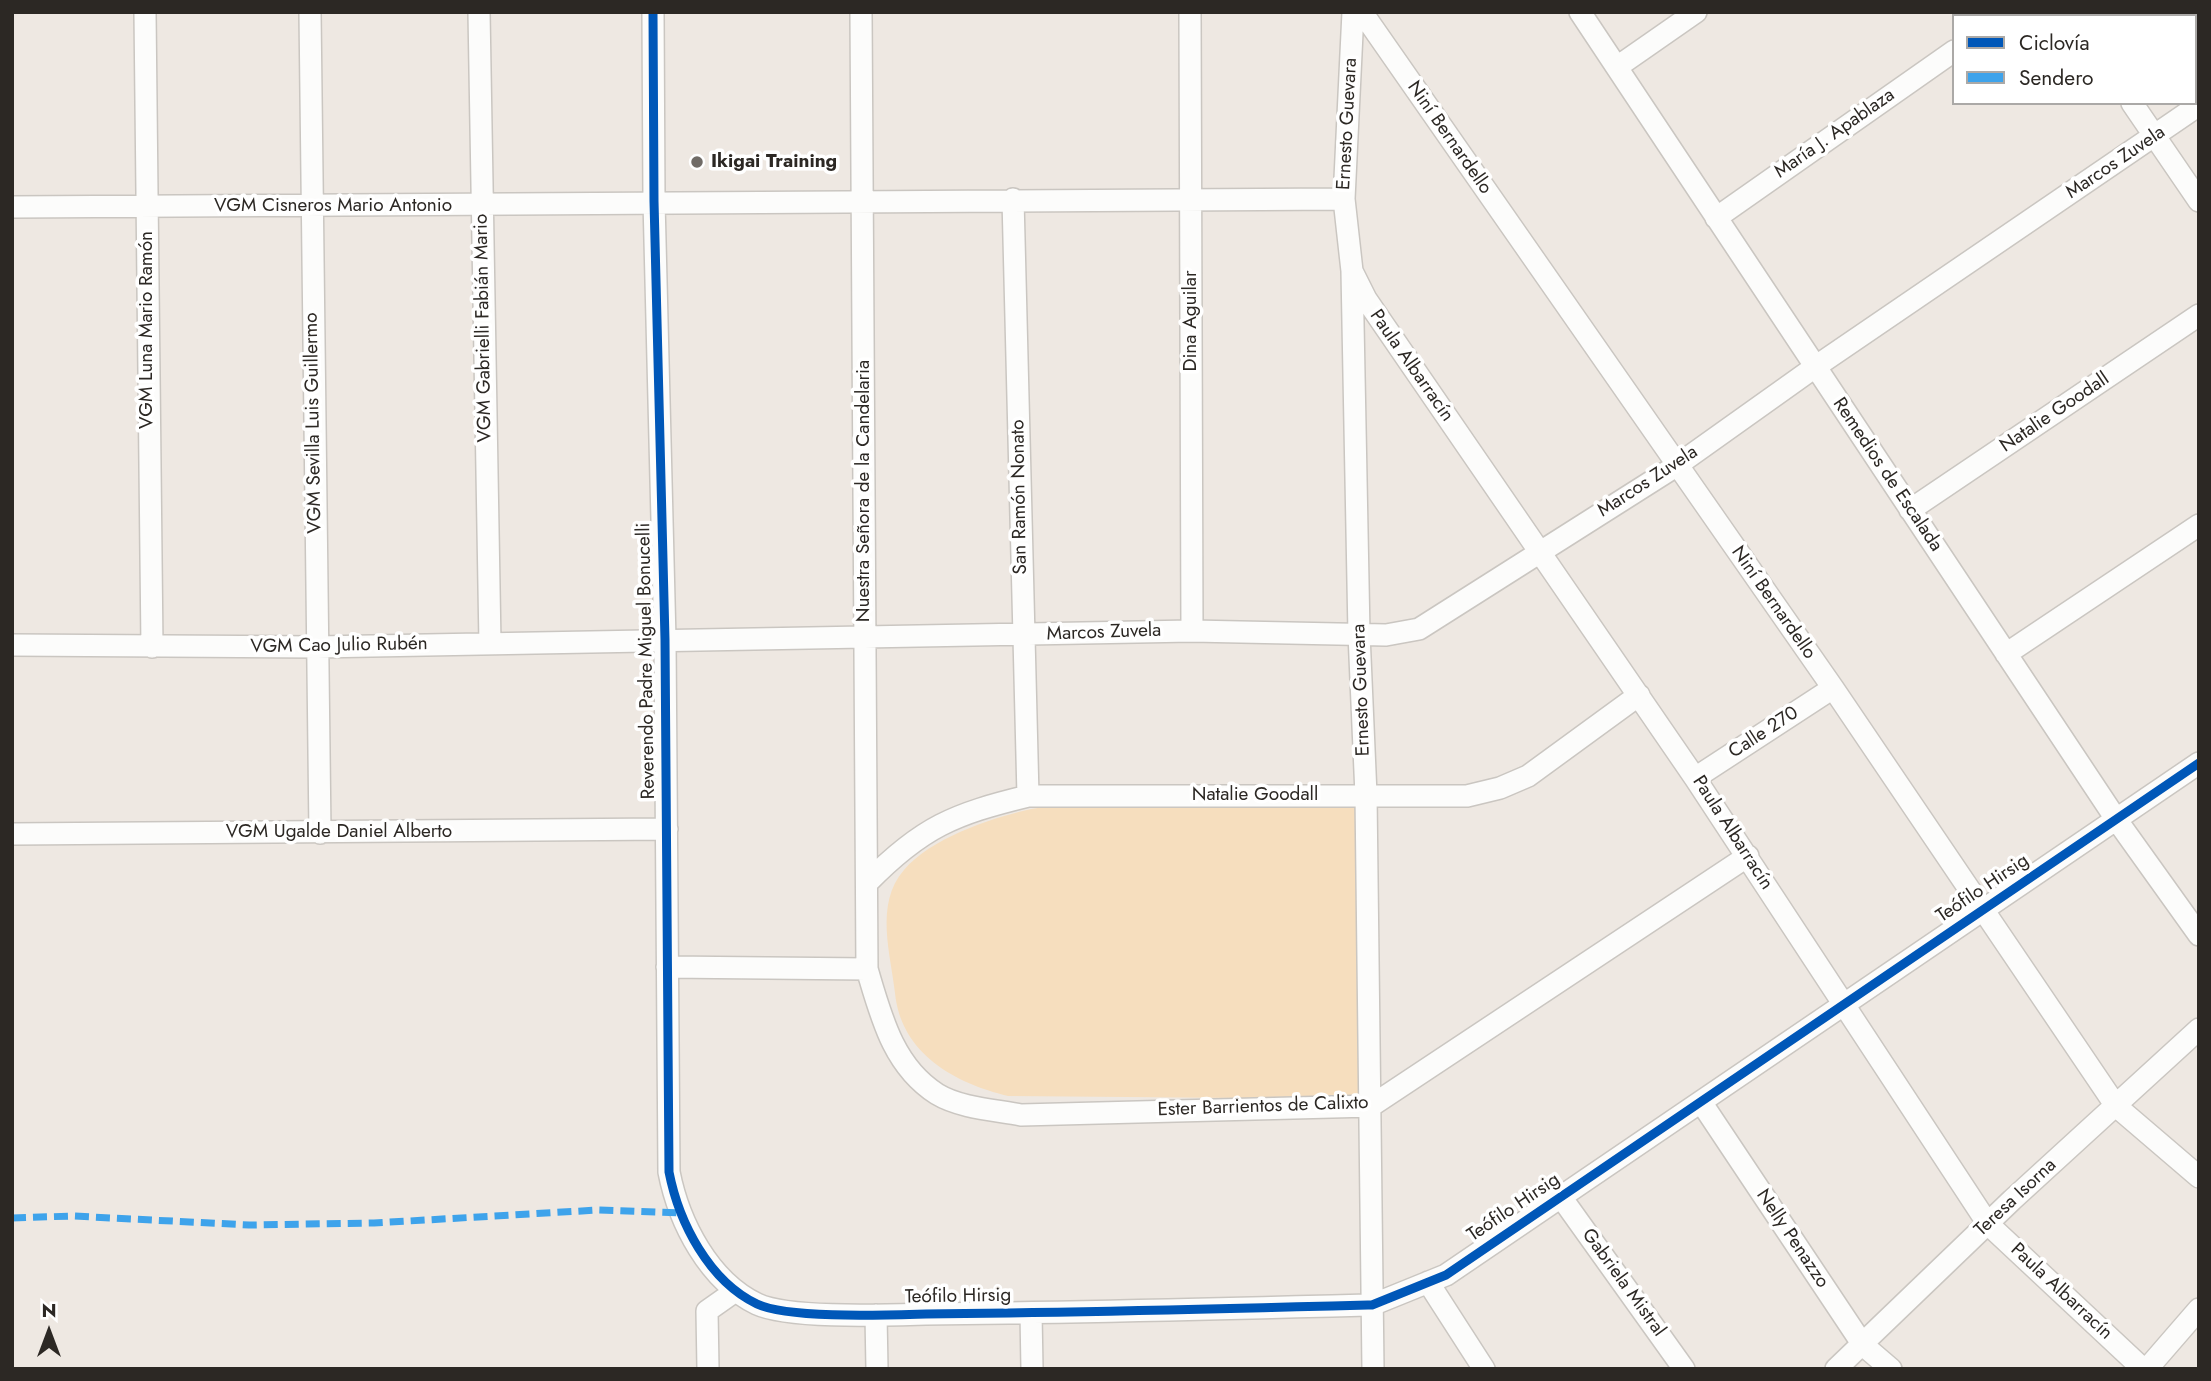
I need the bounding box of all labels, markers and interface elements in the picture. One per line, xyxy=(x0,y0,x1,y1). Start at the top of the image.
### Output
legend xyxy=(1952,14,2197,105)
text: Ciclovía xyxy=(2019,28,2090,58)
street label: Ernesto Guevara xyxy=(1333,57,1363,191)
text: Sendero xyxy=(2019,63,2094,93)
street label: Niní Bernardello xyxy=(1402,77,1496,199)
street label: María J. Apablaza xyxy=(1771,84,1899,184)
street label: Marcos Zuvela xyxy=(2062,121,2170,205)
place label: Ikigai Training xyxy=(711,151,837,173)
marker: Ikigai Training xyxy=(689,154,705,170)
street label: VGM Cisneros Mario Antonio xyxy=(214,195,452,217)
street label: VGM Gabrielli Fabián Mario xyxy=(471,214,497,442)
street label: VGM Luna Mario Ramón xyxy=(136,231,158,429)
street label: Dina Aguilar xyxy=(1180,271,1202,371)
street label: Paula Albarracín xyxy=(1364,306,1458,426)
street label: VGM Sevilla Luis Guillermo xyxy=(301,312,327,534)
street label: Nuestra Señora de la Candelaria xyxy=(853,360,875,622)
street label: Natalie Goodall xyxy=(1996,368,2114,458)
street label: Remedios de Escalada xyxy=(1827,394,1947,556)
street label: San Ramón Nonato xyxy=(1007,419,1033,575)
street label: Marcos Zuvela xyxy=(1594,441,1702,523)
street label: Reverendo Padre Miguel Bonucelli xyxy=(633,522,661,800)
street label: Niní Bernardello xyxy=(1726,542,1820,664)
street label: Marcos Zuvela xyxy=(1046,620,1162,646)
street label: Ernesto Guevara xyxy=(1348,623,1376,757)
street label: VGM Cao Julio Rubén xyxy=(250,633,428,659)
street label: Calle 270 xyxy=(1725,702,1803,764)
street label: Paula Albarracín xyxy=(1687,772,1777,894)
street label: Natalie Goodall xyxy=(1192,784,1318,806)
street label: VGM Ugalde Daniel Alberto xyxy=(226,821,452,843)
street label: Teófilo Hirsig xyxy=(1933,850,2033,928)
street label: Ester Barrientos de Calixto xyxy=(1157,1092,1369,1122)
street label: Teresa Isorna xyxy=(1970,1154,2062,1242)
street label: Teófilo Hirsig xyxy=(1464,1169,1564,1247)
street label: Nelly Penazzo xyxy=(1751,1185,1833,1293)
street label: Gabriela Mistral xyxy=(1576,1225,1670,1341)
street label: Paula Albarracín xyxy=(2005,1239,2117,1345)
street label: Teófilo Hirsig xyxy=(905,1285,1011,1309)
north arrow xyxy=(14,1297,84,1367)
text: N xyxy=(41,1297,57,1324)

